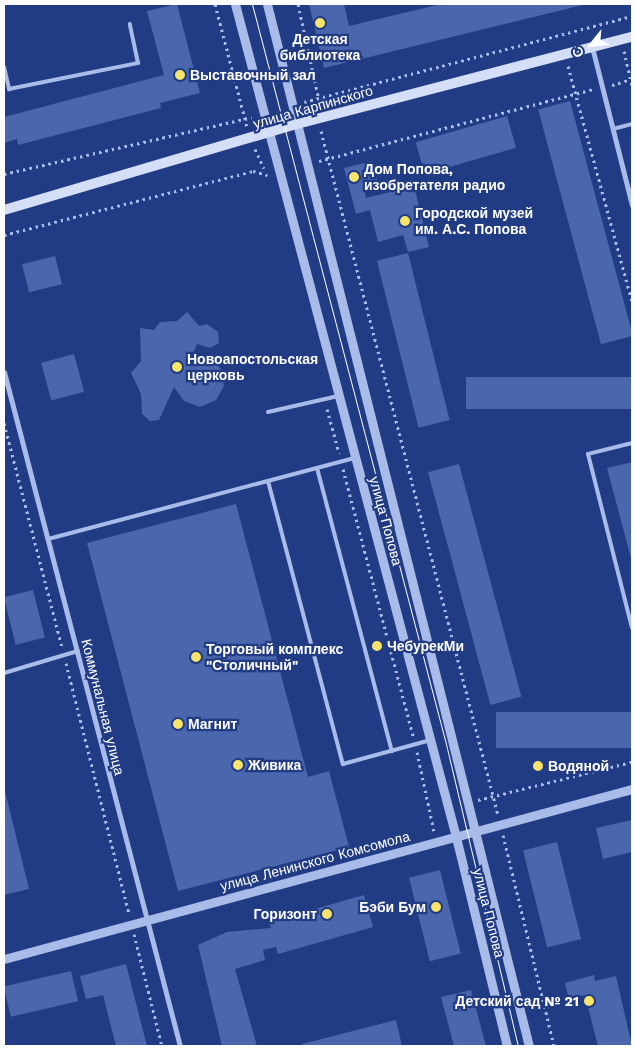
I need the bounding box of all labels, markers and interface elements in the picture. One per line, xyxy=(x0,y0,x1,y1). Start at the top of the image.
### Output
marker: Детская библиотека xyxy=(314,17,326,29)
north arrow xyxy=(566,20,616,70)
place label: Детская библиотека xyxy=(280,31,360,64)
text: С xyxy=(568,44,587,61)
place label: Выставочный зал xyxy=(190,67,316,83)
marker: Выставочный зал xyxy=(174,69,186,81)
street label: улица Карпинского xyxy=(251,82,375,132)
place label: Дом Попова, изобретателя радио xyxy=(364,161,505,193)
marker: Дом Попова, изобретателя радио xyxy=(348,171,360,183)
place label: Городской музей им. А.С. Попова xyxy=(415,205,533,238)
marker: Городской музей им. А.С. Попова xyxy=(399,215,411,227)
place label: Новоапостольская церковь xyxy=(187,351,318,384)
marker: Новоапостольская церковь xyxy=(171,361,183,373)
street label: улица Попова xyxy=(366,475,406,567)
street label: Коммунальная улица xyxy=(78,637,128,777)
place label: ЧебурекМи xyxy=(387,638,464,654)
marker: ЧебурекМи xyxy=(371,640,383,652)
place label: Торговый комплекс "Столичный" xyxy=(206,641,343,674)
marker: Торговый комплекс "Столичный" xyxy=(190,651,202,663)
place label: Магнит xyxy=(188,716,237,732)
marker: Магнит xyxy=(172,718,184,730)
place label: Живика xyxy=(248,757,301,773)
place label: Водяной xyxy=(548,758,609,774)
marker: Живика xyxy=(232,759,244,771)
marker: Водяной xyxy=(532,760,544,772)
street label: улица Ленинского Комсомола xyxy=(218,828,412,894)
street label: улица Попова xyxy=(470,867,508,959)
place label: Бэби Бум xyxy=(359,899,426,915)
marker: Бэби Бум xyxy=(430,901,442,913)
place label: Горизонт xyxy=(254,906,317,922)
marker: Горизонт xyxy=(321,908,333,920)
place label: Детский сад № 21 xyxy=(455,993,579,1009)
marker: Детский сад № 21 xyxy=(583,995,595,1007)

